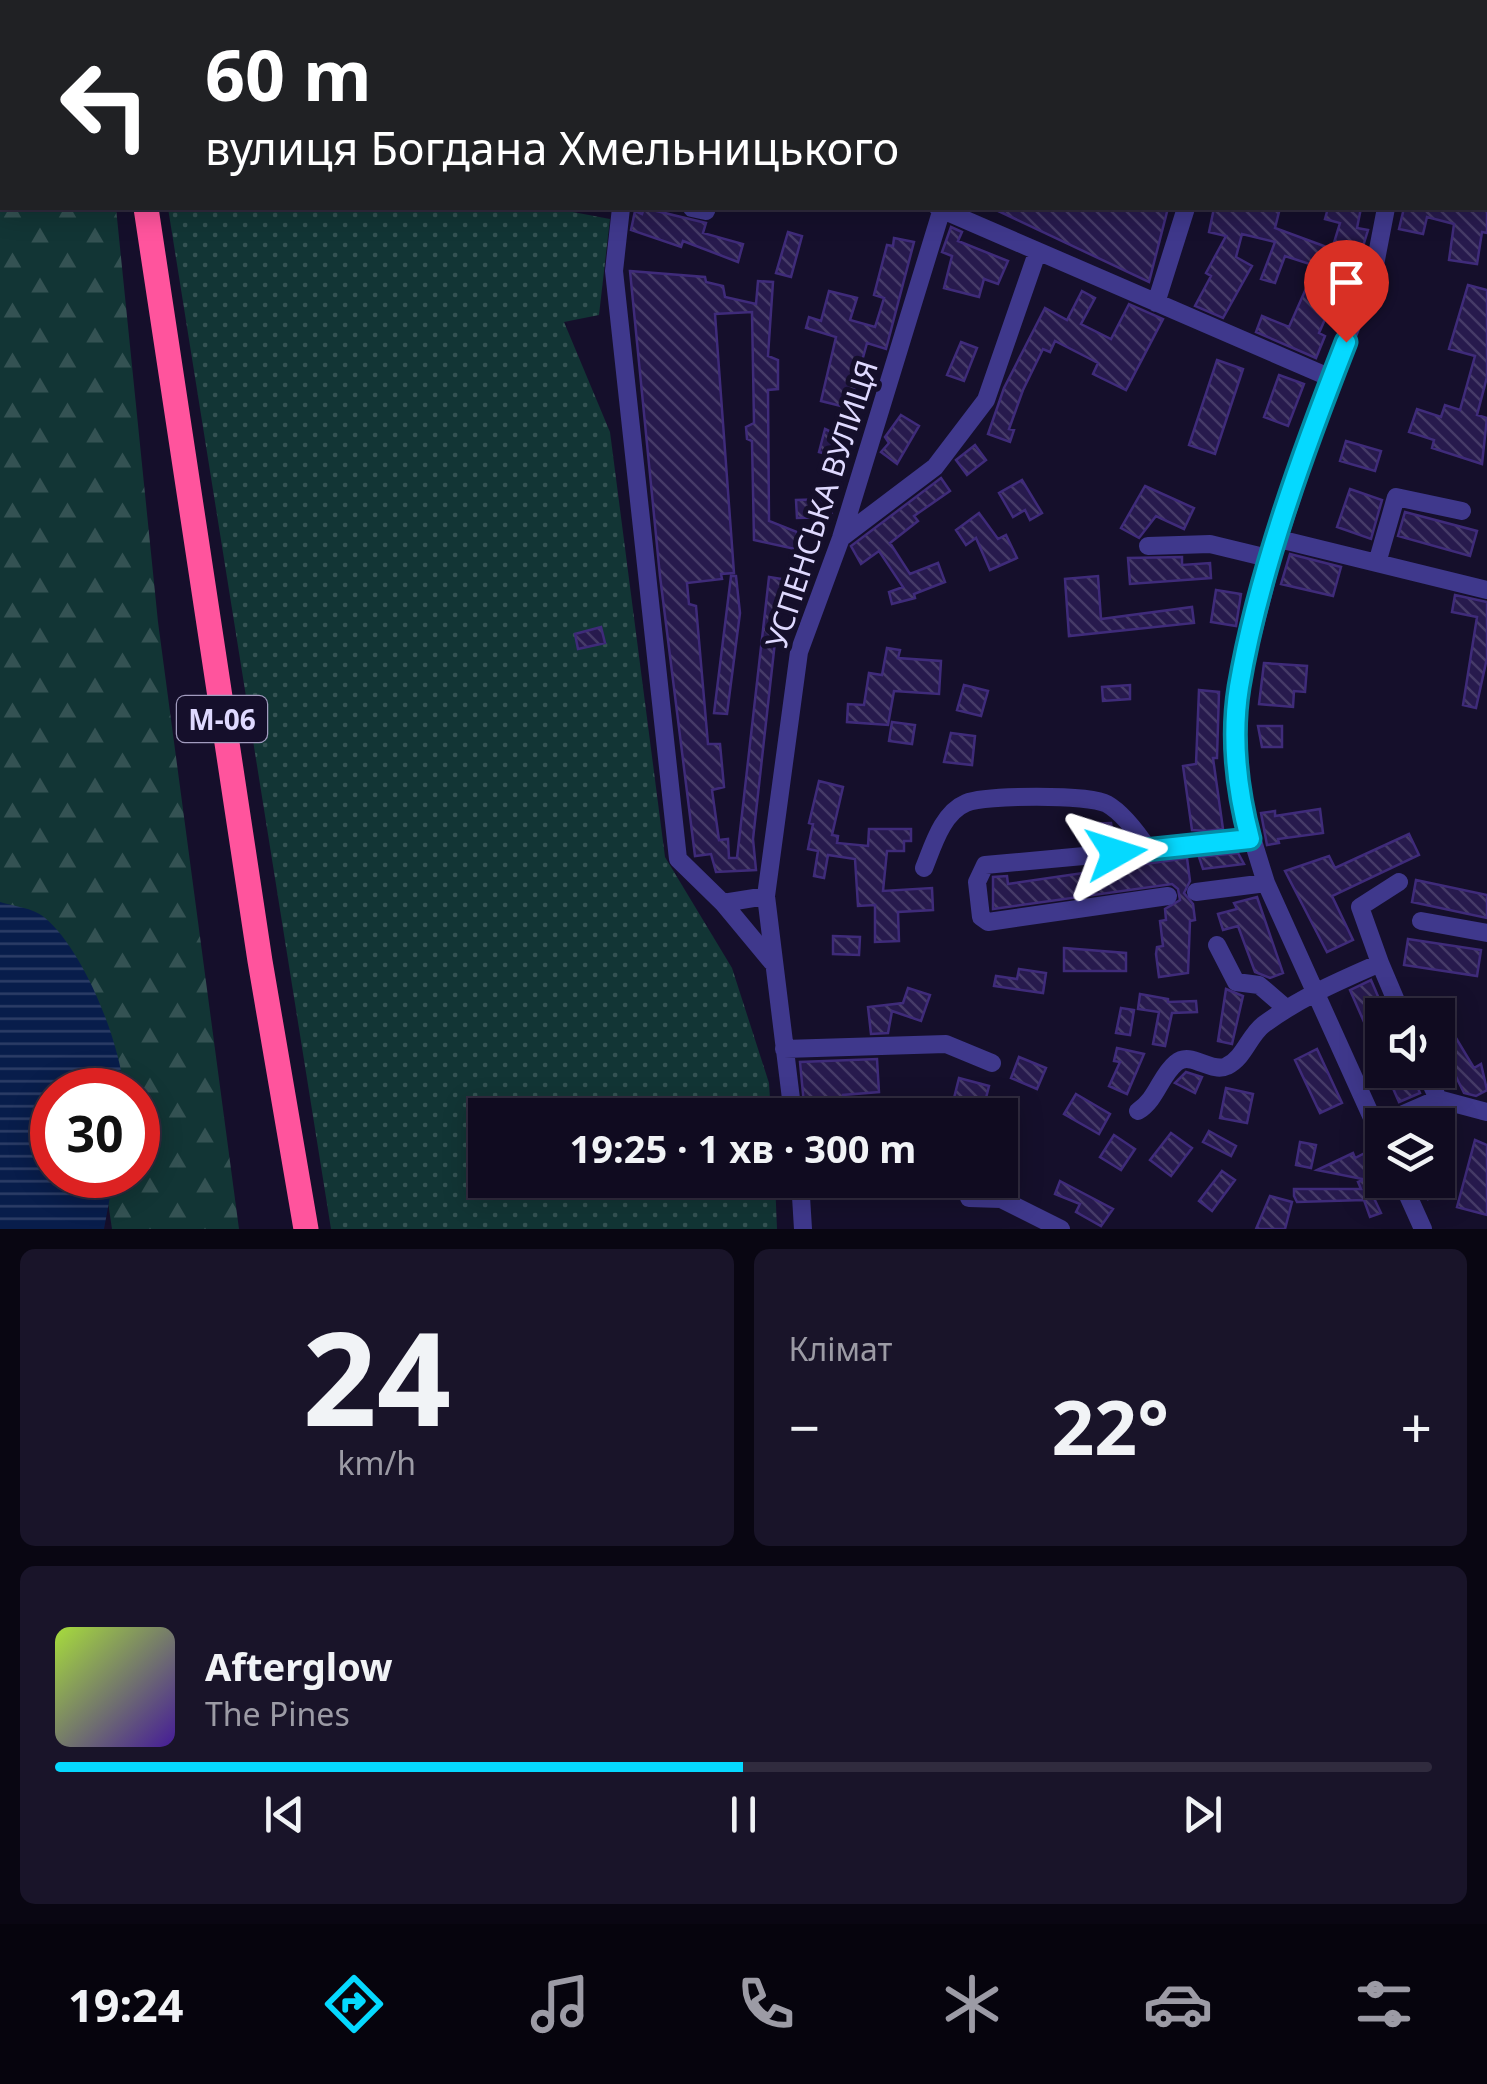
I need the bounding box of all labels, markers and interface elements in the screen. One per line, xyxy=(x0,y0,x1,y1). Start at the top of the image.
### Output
text: 60 m xyxy=(205,26,372,122)
icon: left xyxy=(40,40,170,170)
text: вулиця Богдана Хмельницького xyxy=(205,117,899,178)
pin xyxy=(1304,240,1389,343)
icon: arrive xyxy=(1319,255,1374,310)
street label: УСПЕНСЬКА ВУЛИЦЯ xyxy=(755,355,887,653)
road number: М-06 xyxy=(177,696,267,742)
position arrow xyxy=(1064,801,1168,905)
map controls xyxy=(1365,998,1455,1198)
button: sound xyxy=(1365,998,1455,1088)
speed limit sign: 30 xyxy=(30,1068,160,1198)
button: layers xyxy=(1365,1108,1455,1198)
text: 19:25 · 1 хв · 300 m xyxy=(570,1122,916,1174)
text: 24 xyxy=(302,1287,451,1464)
text: Клімат xyxy=(789,1327,892,1370)
text: 22° xyxy=(1051,1375,1169,1477)
text: − xyxy=(789,1389,820,1464)
text: + xyxy=(1401,1389,1432,1464)
text: km/h xyxy=(337,1441,416,1484)
text: Afterglow xyxy=(205,1640,393,1692)
text: The Pines xyxy=(205,1692,350,1735)
icon: previous xyxy=(257,1787,312,1842)
icon: pause xyxy=(716,1787,771,1842)
icon: next xyxy=(1175,1787,1230,1842)
icon: directions xyxy=(319,1969,389,2039)
icon: music xyxy=(525,1969,595,2039)
icon: phone xyxy=(731,1969,801,2039)
icon: climate xyxy=(937,1969,1007,2039)
icon: car xyxy=(1143,1969,1213,2039)
icon: filters xyxy=(1349,1969,1419,2039)
text: 19:24 xyxy=(68,1974,184,2035)

